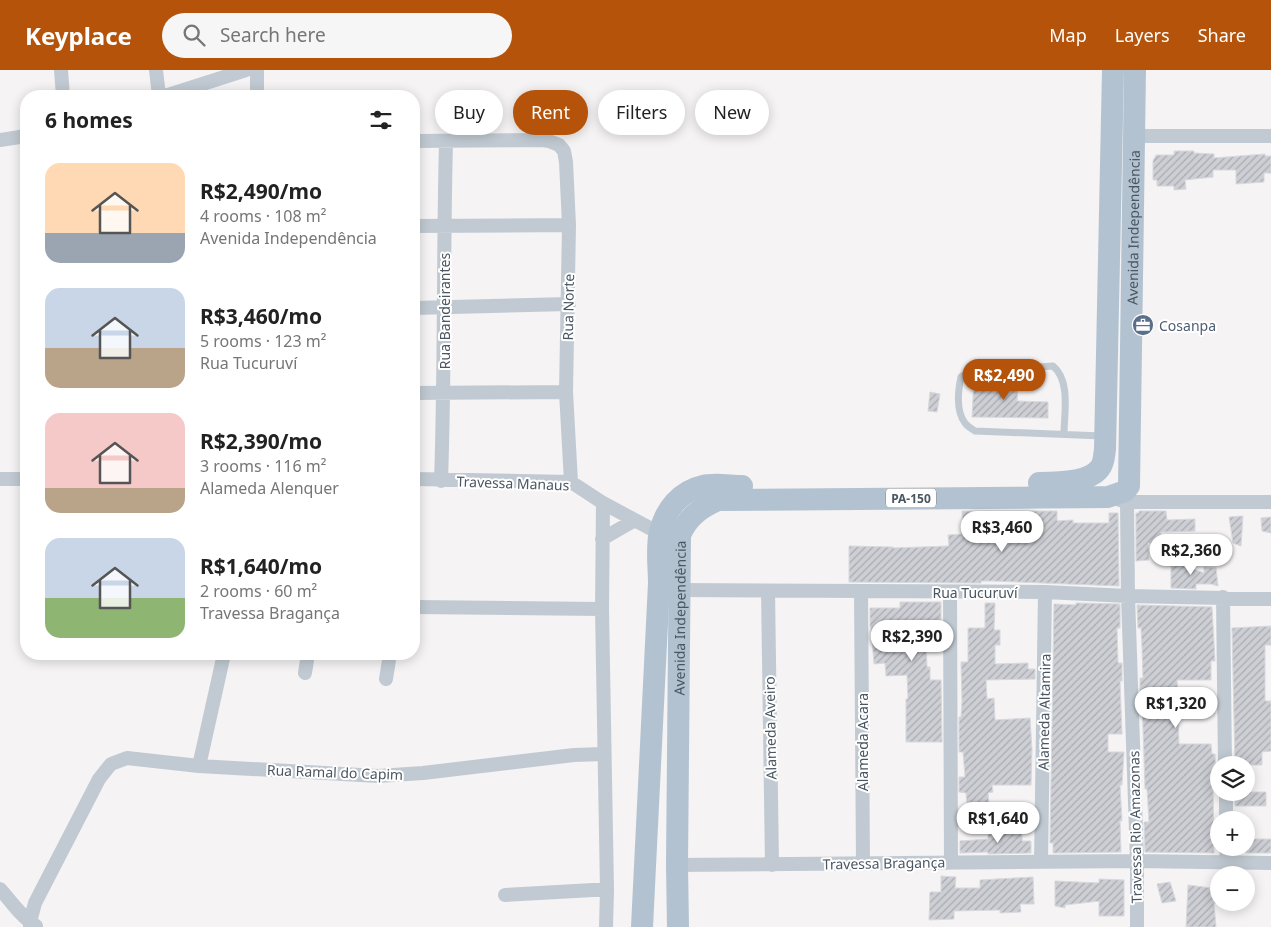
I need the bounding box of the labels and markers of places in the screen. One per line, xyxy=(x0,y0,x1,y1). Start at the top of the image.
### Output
office icon: Cosanpa xyxy=(1131,313,1155,337)
place label: Cosanpa xyxy=(1159,316,1216,335)
pin: R$2,490 xyxy=(958,358,1050,401)
pin: R$3,460 xyxy=(956,510,1048,553)
pin: R$2,360 xyxy=(1145,534,1237,576)
pin: R$2,390 xyxy=(866,620,958,662)
pin: R$1,320 xyxy=(1130,686,1222,729)
pin: R$1,640 xyxy=(952,802,1044,844)

